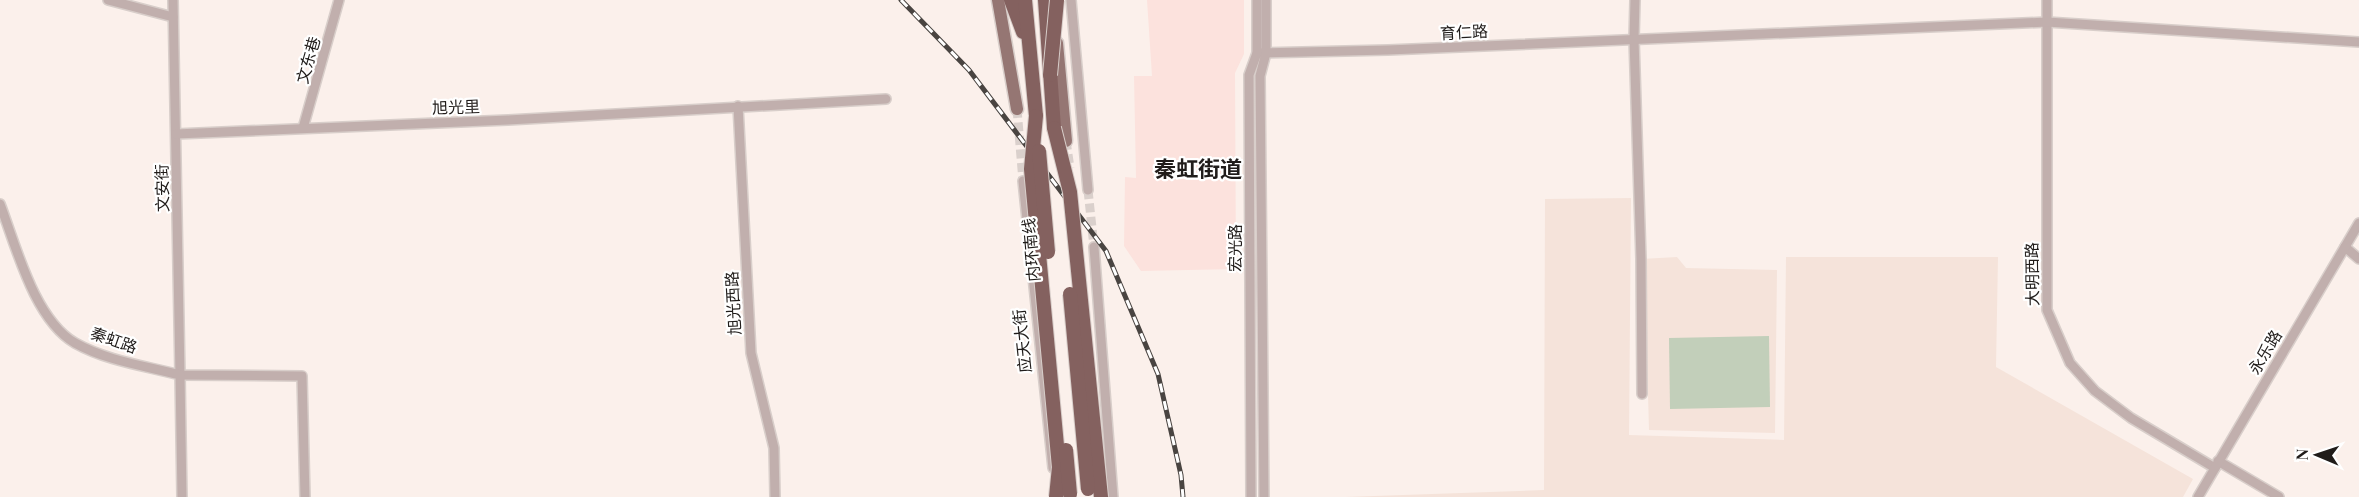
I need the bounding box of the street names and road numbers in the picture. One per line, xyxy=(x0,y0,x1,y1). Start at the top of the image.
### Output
street label: 育仁路 xyxy=(1439,20,1488,43)
street label: 文东巷 xyxy=(291,34,324,86)
street label: 旭光里 xyxy=(432,95,480,118)
street label: 文安街 xyxy=(151,164,172,212)
street label: 内环南线 xyxy=(1017,217,1044,283)
street label: 宏光路 xyxy=(1224,224,1245,272)
street label: 大明西路 xyxy=(2020,242,2043,306)
street label: 旭光西路 xyxy=(720,271,745,336)
street label: 应天大街 xyxy=(1008,308,1035,374)
street label: 秦虹路 xyxy=(88,322,140,357)
street label: 永乐路 xyxy=(2243,326,2286,378)

